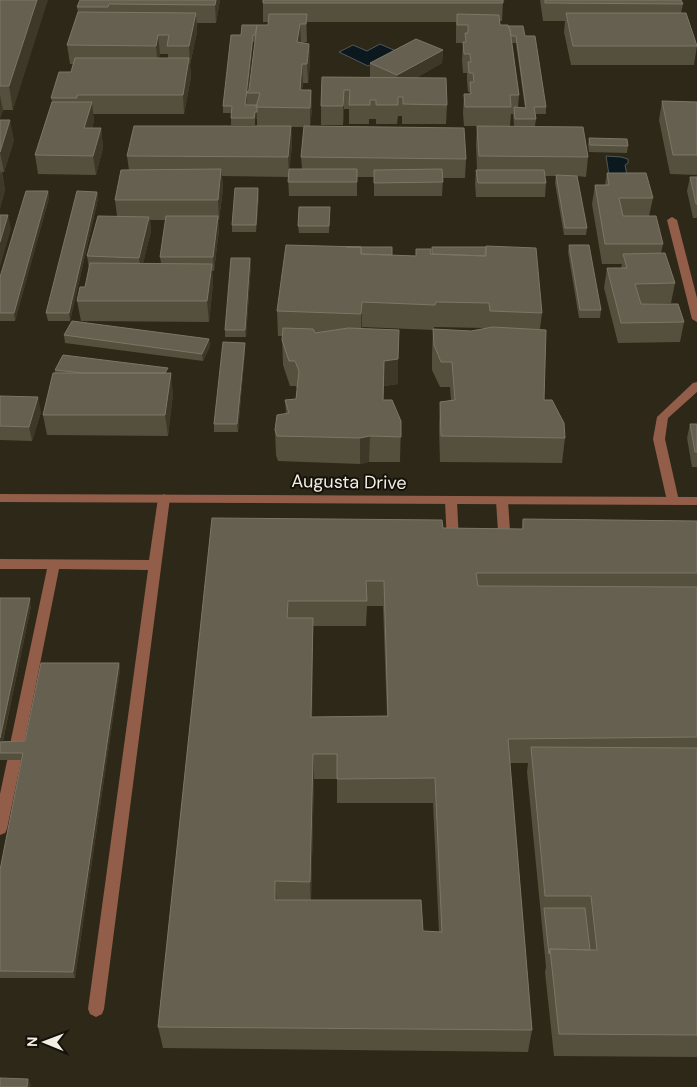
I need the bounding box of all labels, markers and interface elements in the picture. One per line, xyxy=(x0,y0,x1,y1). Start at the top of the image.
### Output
street label: Augusta Drive xyxy=(291,469,407,495)
north arrow xyxy=(20,1017,70,1067)
text: N xyxy=(23,1037,41,1047)

